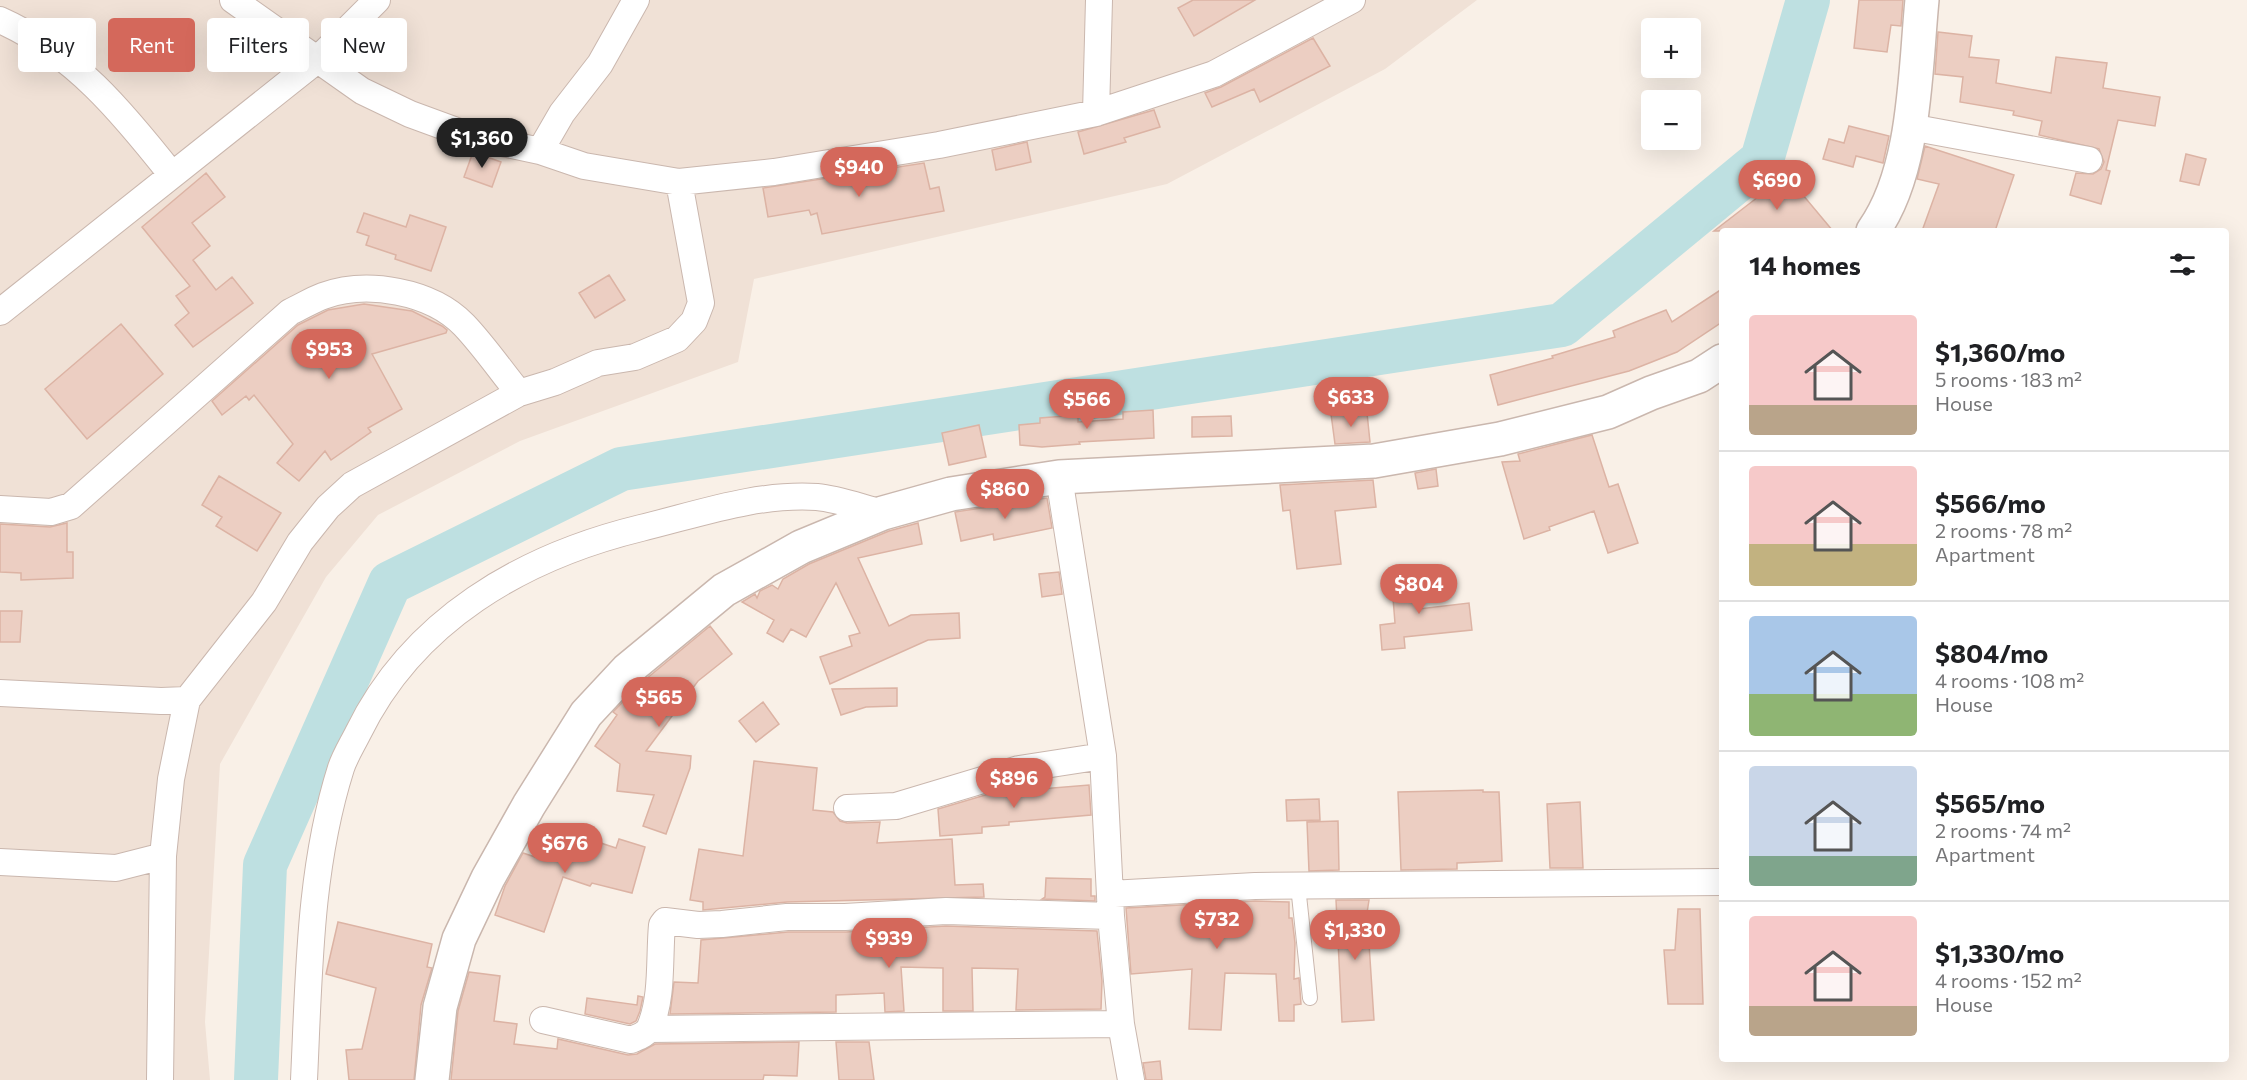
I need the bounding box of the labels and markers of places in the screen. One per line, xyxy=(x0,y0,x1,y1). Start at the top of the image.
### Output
pin: $1,360 xyxy=(433,118,531,169)
pin: $940 xyxy=(823,147,895,198)
pin: $690 xyxy=(1741,160,1813,211)
pin: $953 xyxy=(293,329,365,380)
pin: $633 xyxy=(1315,377,1387,428)
pin: $566 xyxy=(1051,379,1123,430)
pin: $860 xyxy=(969,469,1041,520)
pin: $804 xyxy=(1383,564,1455,615)
pin: $565 xyxy=(623,677,695,728)
pin: $896 xyxy=(978,758,1050,809)
pin: $676 xyxy=(529,823,601,874)
pin: $732 xyxy=(1181,899,1253,950)
pin: $1,330 xyxy=(1306,910,1404,961)
pin: $939 xyxy=(853,918,925,969)

